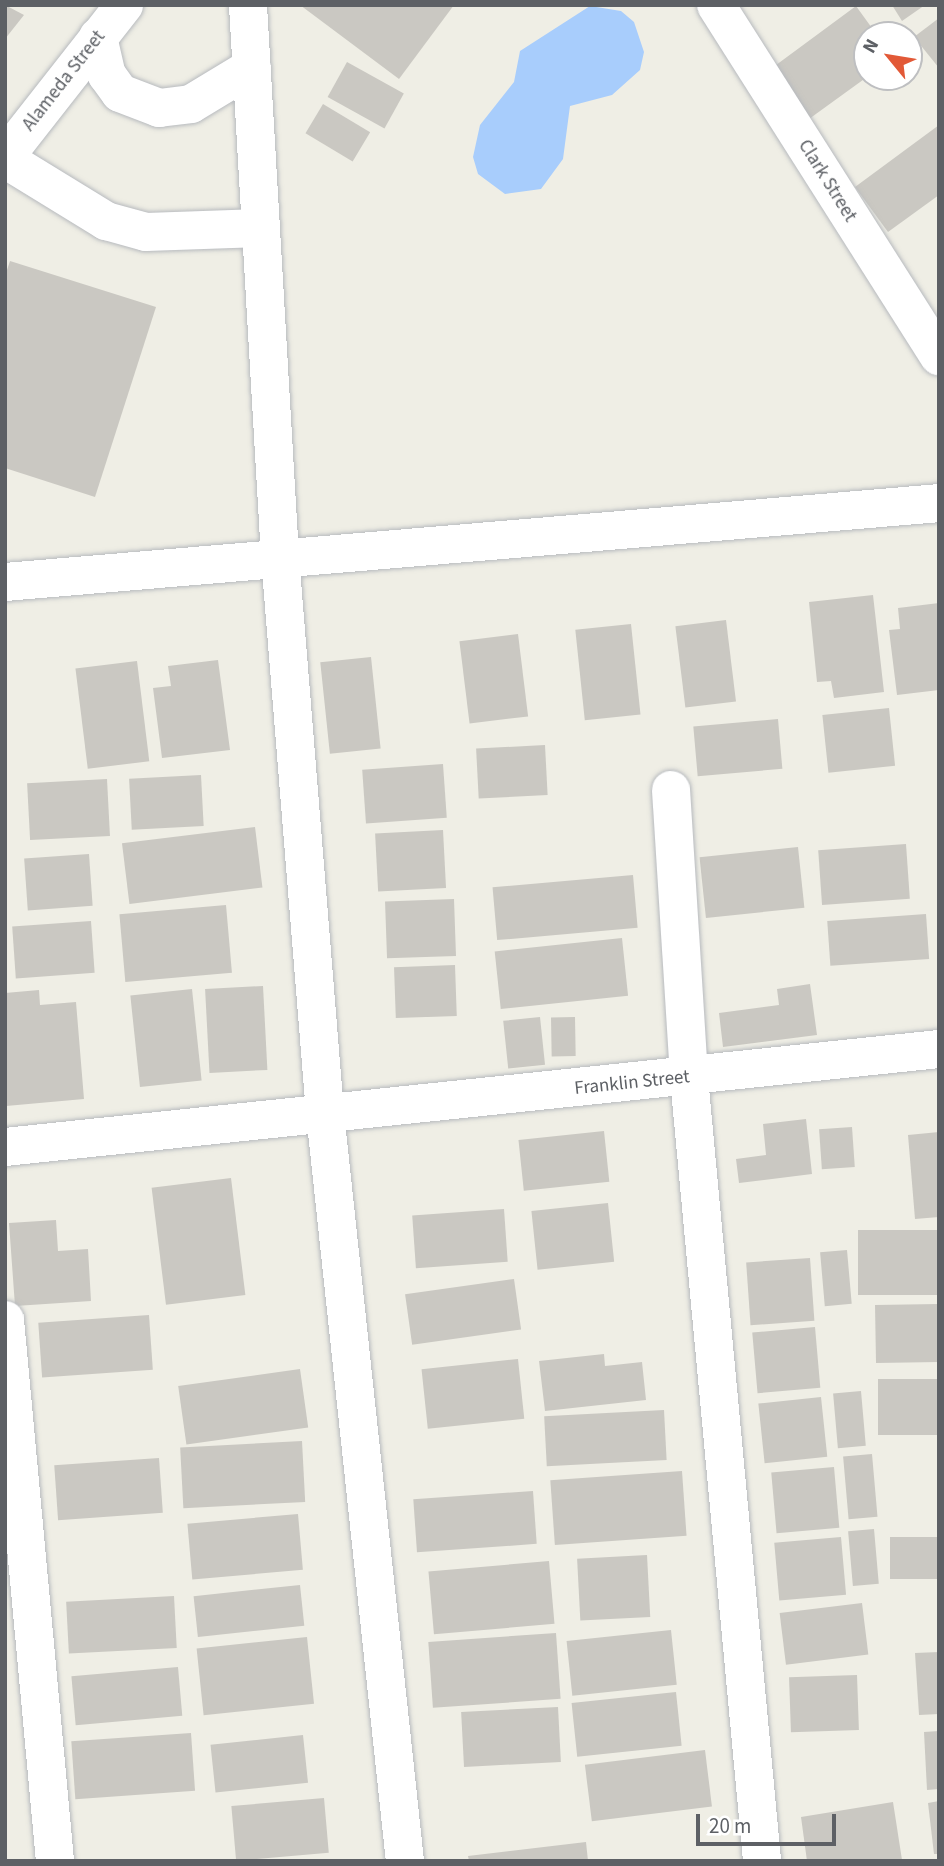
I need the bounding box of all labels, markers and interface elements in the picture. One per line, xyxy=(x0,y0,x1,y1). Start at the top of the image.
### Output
north arrow xyxy=(853,21,923,91)
street label: Alameda Street xyxy=(18,26,110,136)
text: N xyxy=(856,34,886,58)
street label: Clark Street xyxy=(793,136,861,226)
street label: Franklin Street xyxy=(573,1066,691,1100)
scale bar xyxy=(699,1800,839,1844)
text: 20 m xyxy=(709,1811,751,1841)

